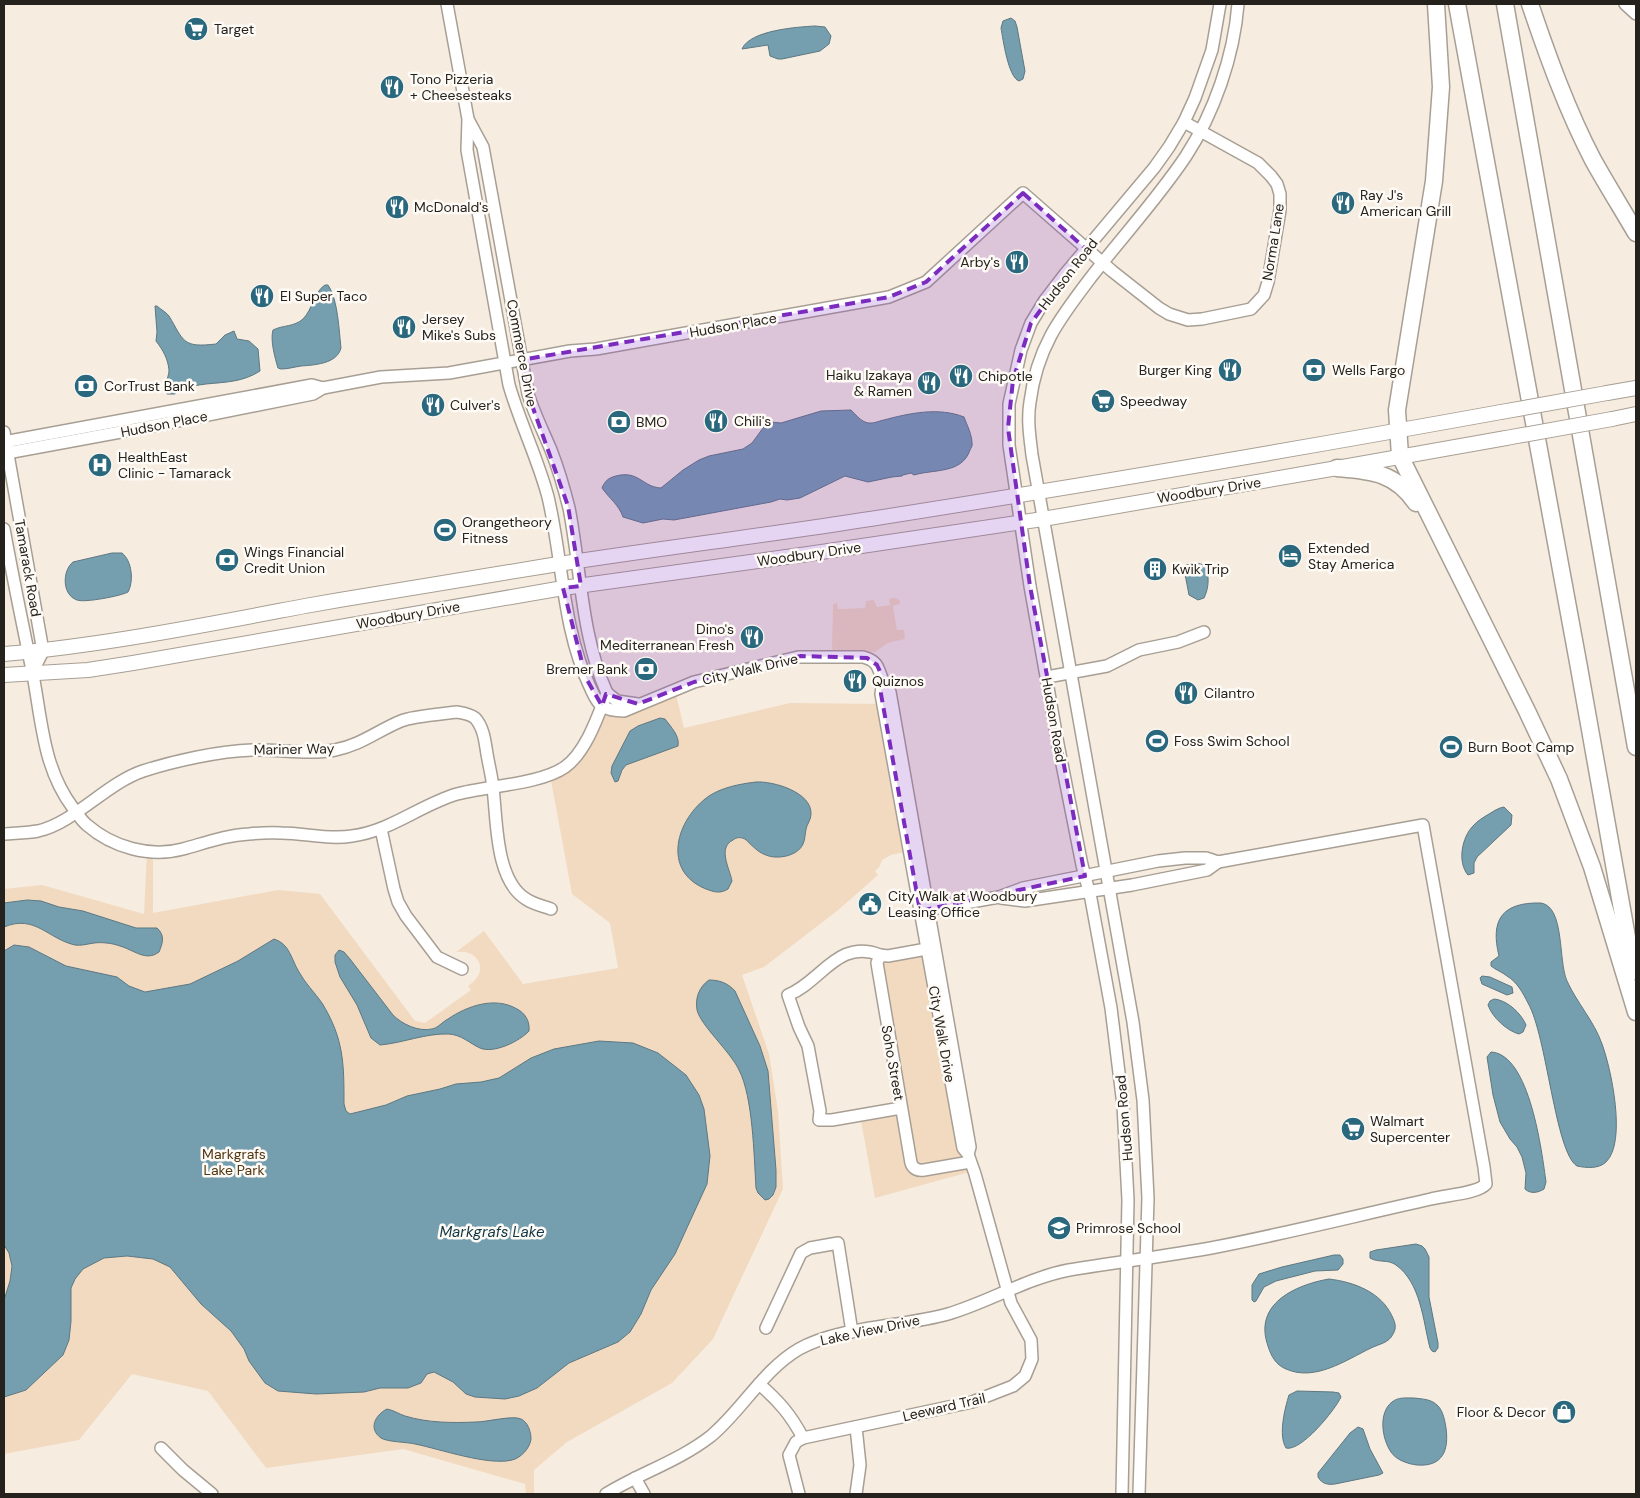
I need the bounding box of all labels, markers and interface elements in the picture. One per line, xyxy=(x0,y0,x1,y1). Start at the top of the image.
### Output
supermarket icon: Target xyxy=(183,16,209,42)
place label: Target xyxy=(214,20,254,38)
place label: Tono Pizzeria + Cheesesteaks xyxy=(410,70,512,104)
restaurant icon: Tono Pizzeria + Cheesesteaks xyxy=(379,74,405,100)
place label: Ray J's American Grill xyxy=(1360,186,1451,220)
restaurant icon: Ray J's American Grill xyxy=(1330,190,1356,216)
restaurant icon: McDonald's xyxy=(384,194,410,220)
place label: McDonald's xyxy=(414,198,489,216)
street label: Norma Lane xyxy=(1258,202,1288,282)
street label: Hudson Road xyxy=(1034,235,1102,313)
restaurant icon: Arby's xyxy=(1004,249,1030,275)
place label: Arby's xyxy=(960,253,1000,271)
restaurant icon: El Super Taco xyxy=(249,283,275,309)
place label: El Super Taco xyxy=(280,287,367,305)
street label: Commerce Drive xyxy=(503,298,541,408)
street label: Hudson Place xyxy=(688,308,778,342)
place label: Jersey Mike's Subs xyxy=(422,310,496,344)
restaurant icon: Jersey Mike's Subs xyxy=(391,314,417,340)
restaurant icon: Burger King xyxy=(1217,357,1243,383)
bank icon: Wells Fargo xyxy=(1301,357,1327,383)
place label: Burger King xyxy=(1139,361,1212,379)
place label: Wells Fargo xyxy=(1332,361,1405,379)
restaurant icon: Chipotle xyxy=(948,363,974,389)
place label: Haiku Izakaya & Ramen xyxy=(826,366,912,400)
place label: Chipotle xyxy=(978,367,1033,385)
restaurant icon: Haiku Izakaya & Ramen xyxy=(916,370,942,396)
bank icon: CorTrust Bank xyxy=(73,373,99,399)
place label: CorTrust Bank xyxy=(104,377,195,395)
supermarket icon: Speedway xyxy=(1090,388,1116,414)
restaurant icon: Culver's xyxy=(420,392,446,418)
place label: Speedway xyxy=(1120,392,1187,410)
place label: Culver's xyxy=(450,396,501,414)
street label: Hudson Place xyxy=(119,407,209,441)
restaurant icon: Chili's xyxy=(703,408,729,434)
bank icon: BMO xyxy=(606,409,632,435)
place label: Chili's xyxy=(734,412,771,430)
place label: BMO xyxy=(636,413,667,431)
place label: HealthEast Clinic - Tamarack xyxy=(118,448,231,482)
hospital icon: HealthEast Clinic - Tamarack xyxy=(87,452,113,478)
street label: Woodbury Drive xyxy=(1156,473,1262,507)
place label: Orangetheory Fitness xyxy=(462,513,552,547)
sports icon: Orangetheory Fitness xyxy=(432,517,458,543)
street label: Tamarack Road xyxy=(11,518,45,618)
street label: Woodbury Drive xyxy=(756,538,862,570)
place label: Extended Stay America xyxy=(1308,539,1394,573)
place label: Wings Financial Credit Union xyxy=(244,543,344,577)
hotel icon: Extended Stay America xyxy=(1277,543,1303,569)
bank icon: Wings Financial Credit Union xyxy=(214,547,240,573)
building icon: Kwik Trip xyxy=(1142,556,1168,582)
place label: Kwik Trip xyxy=(1172,560,1229,578)
street label: Woodbury Drive xyxy=(355,597,461,633)
place label: Dino's Mediterranean Fresh xyxy=(600,620,734,654)
restaurant icon: Dino's Mediterranean Fresh xyxy=(739,624,765,650)
street label: City Walk Drive xyxy=(700,649,800,689)
bank icon: Bremer Bank xyxy=(633,656,659,682)
place label: Bremer Bank xyxy=(546,660,628,678)
restaurant icon: Quiznos xyxy=(842,668,868,694)
place label: Quiznos xyxy=(872,672,924,690)
street label: Hudson Road xyxy=(1038,676,1070,764)
restaurant icon: Cilantro xyxy=(1173,680,1199,706)
place label: Cilantro xyxy=(1204,684,1255,702)
sports icon: Foss Swim School xyxy=(1144,728,1170,754)
place label: Foss Swim School xyxy=(1174,732,1290,750)
sports icon: Burn Boot Camp xyxy=(1438,734,1464,760)
place label: Burn Boot Camp xyxy=(1468,738,1575,756)
street label: Mariner Way xyxy=(253,739,335,759)
place label: City Walk at Woodbury Leasing Office xyxy=(888,887,1038,921)
public building icon: City Walk at Woodbury Leasing Office xyxy=(857,891,883,917)
street label: City Walk Drive xyxy=(925,984,959,1084)
street label: Soho Street xyxy=(878,1024,908,1102)
street label: Hudson Road xyxy=(1111,1074,1137,1162)
place label: Walmart Supercenter xyxy=(1370,1112,1450,1146)
supermarket icon: Walmart Supercenter xyxy=(1340,1116,1366,1142)
park label: Markgrafs Lake Park xyxy=(202,1145,266,1179)
school or university icon: Primrose School xyxy=(1046,1215,1072,1241)
place label: Primrose School xyxy=(1076,1219,1181,1237)
water label: Markgrafs Lake xyxy=(439,1222,545,1242)
street label: Lake View Drive xyxy=(819,1311,921,1349)
street label: Leeward Trail xyxy=(901,1389,987,1425)
shop icon: Floor & Decor xyxy=(1551,1399,1577,1425)
place label: Floor & Decor xyxy=(1457,1403,1546,1421)

